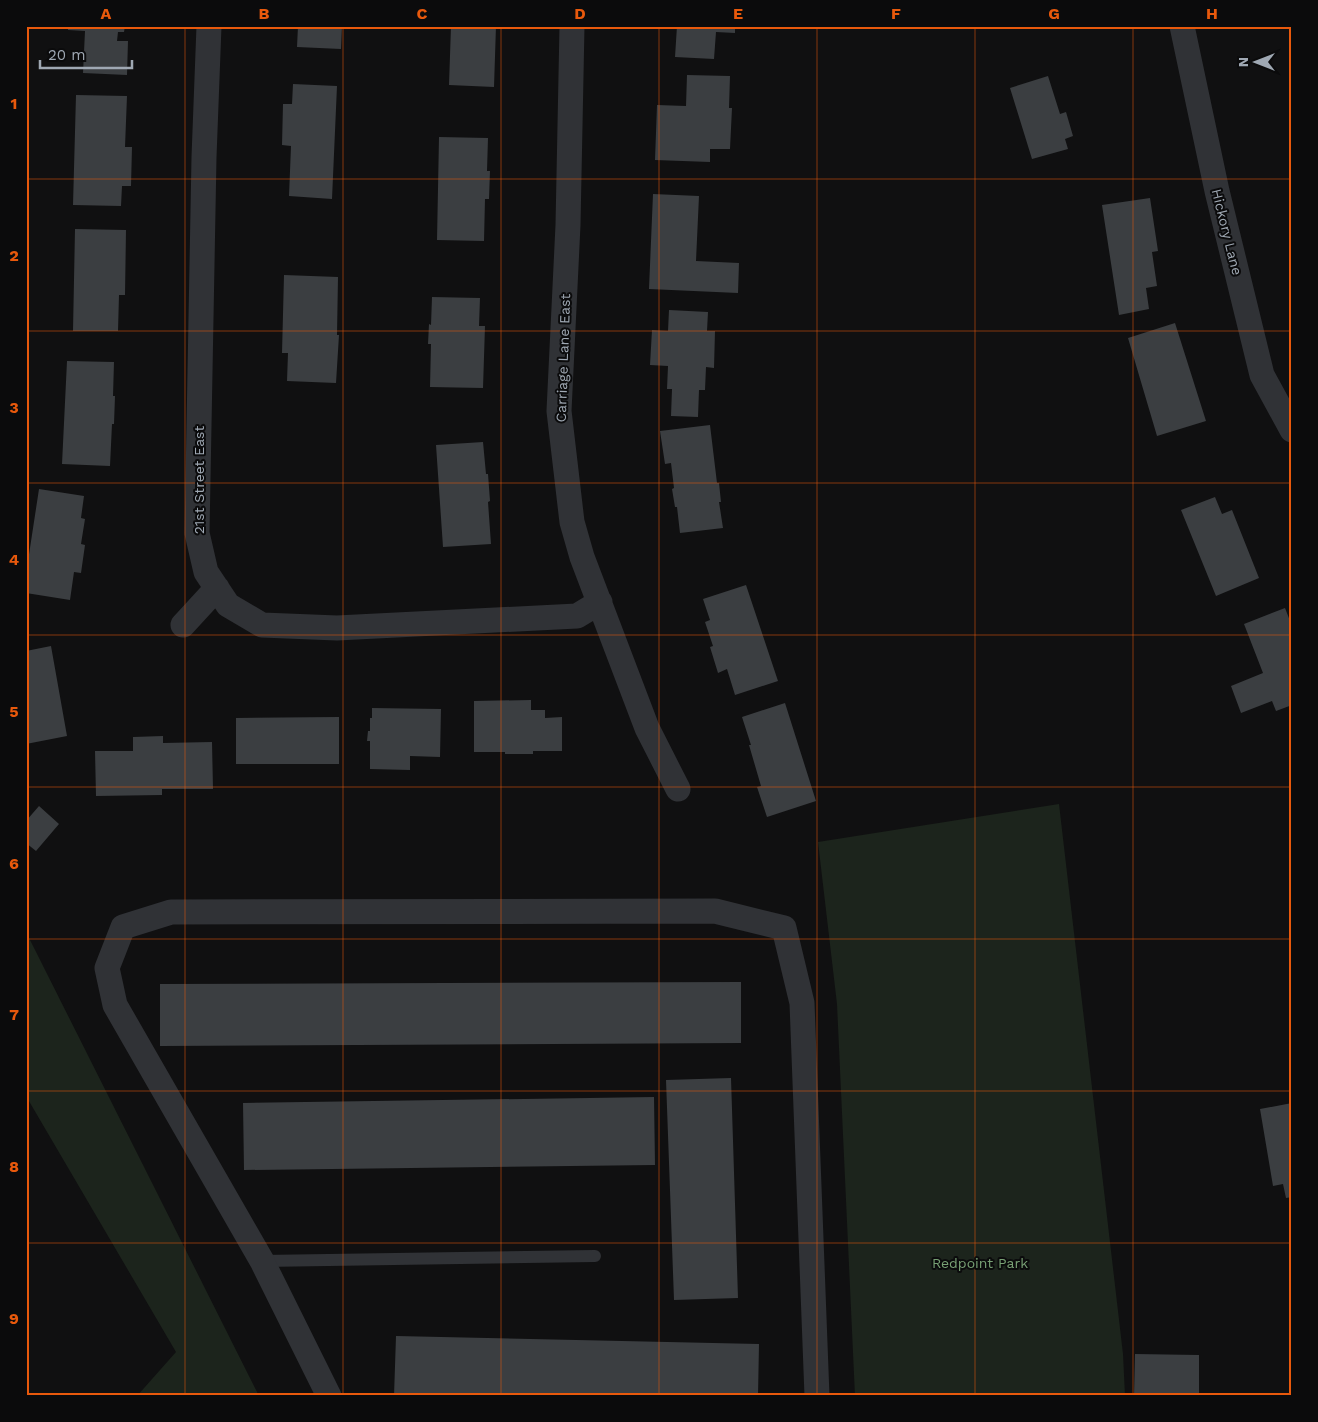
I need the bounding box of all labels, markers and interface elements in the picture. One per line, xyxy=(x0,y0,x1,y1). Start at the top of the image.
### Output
text: A xyxy=(101,4,112,23)
text: B xyxy=(259,4,270,23)
text: C xyxy=(417,4,428,23)
text: D xyxy=(574,4,586,23)
text: E xyxy=(733,4,743,23)
text: F xyxy=(891,4,901,23)
text: G xyxy=(1048,4,1060,23)
text: H xyxy=(1206,4,1218,23)
scale bar xyxy=(40,38,132,70)
north arrow xyxy=(1230,38,1280,88)
text: 20 m xyxy=(48,46,86,64)
text: N xyxy=(1235,57,1251,67)
text: 1 xyxy=(11,94,17,113)
street label: Hickory Lane xyxy=(1209,187,1245,277)
text: 2 xyxy=(9,246,19,265)
street label: Carriage Lane East xyxy=(553,293,573,423)
text: 3 xyxy=(9,398,19,417)
street label: 21st Street East xyxy=(191,426,207,534)
text: 4 xyxy=(9,550,19,569)
text: 5 xyxy=(9,702,19,721)
text: 6 xyxy=(9,854,19,873)
text: 7 xyxy=(9,1005,19,1024)
text: 8 xyxy=(9,1157,19,1176)
park label: Redpoint Park xyxy=(932,1255,1028,1271)
text: 9 xyxy=(9,1309,19,1328)

